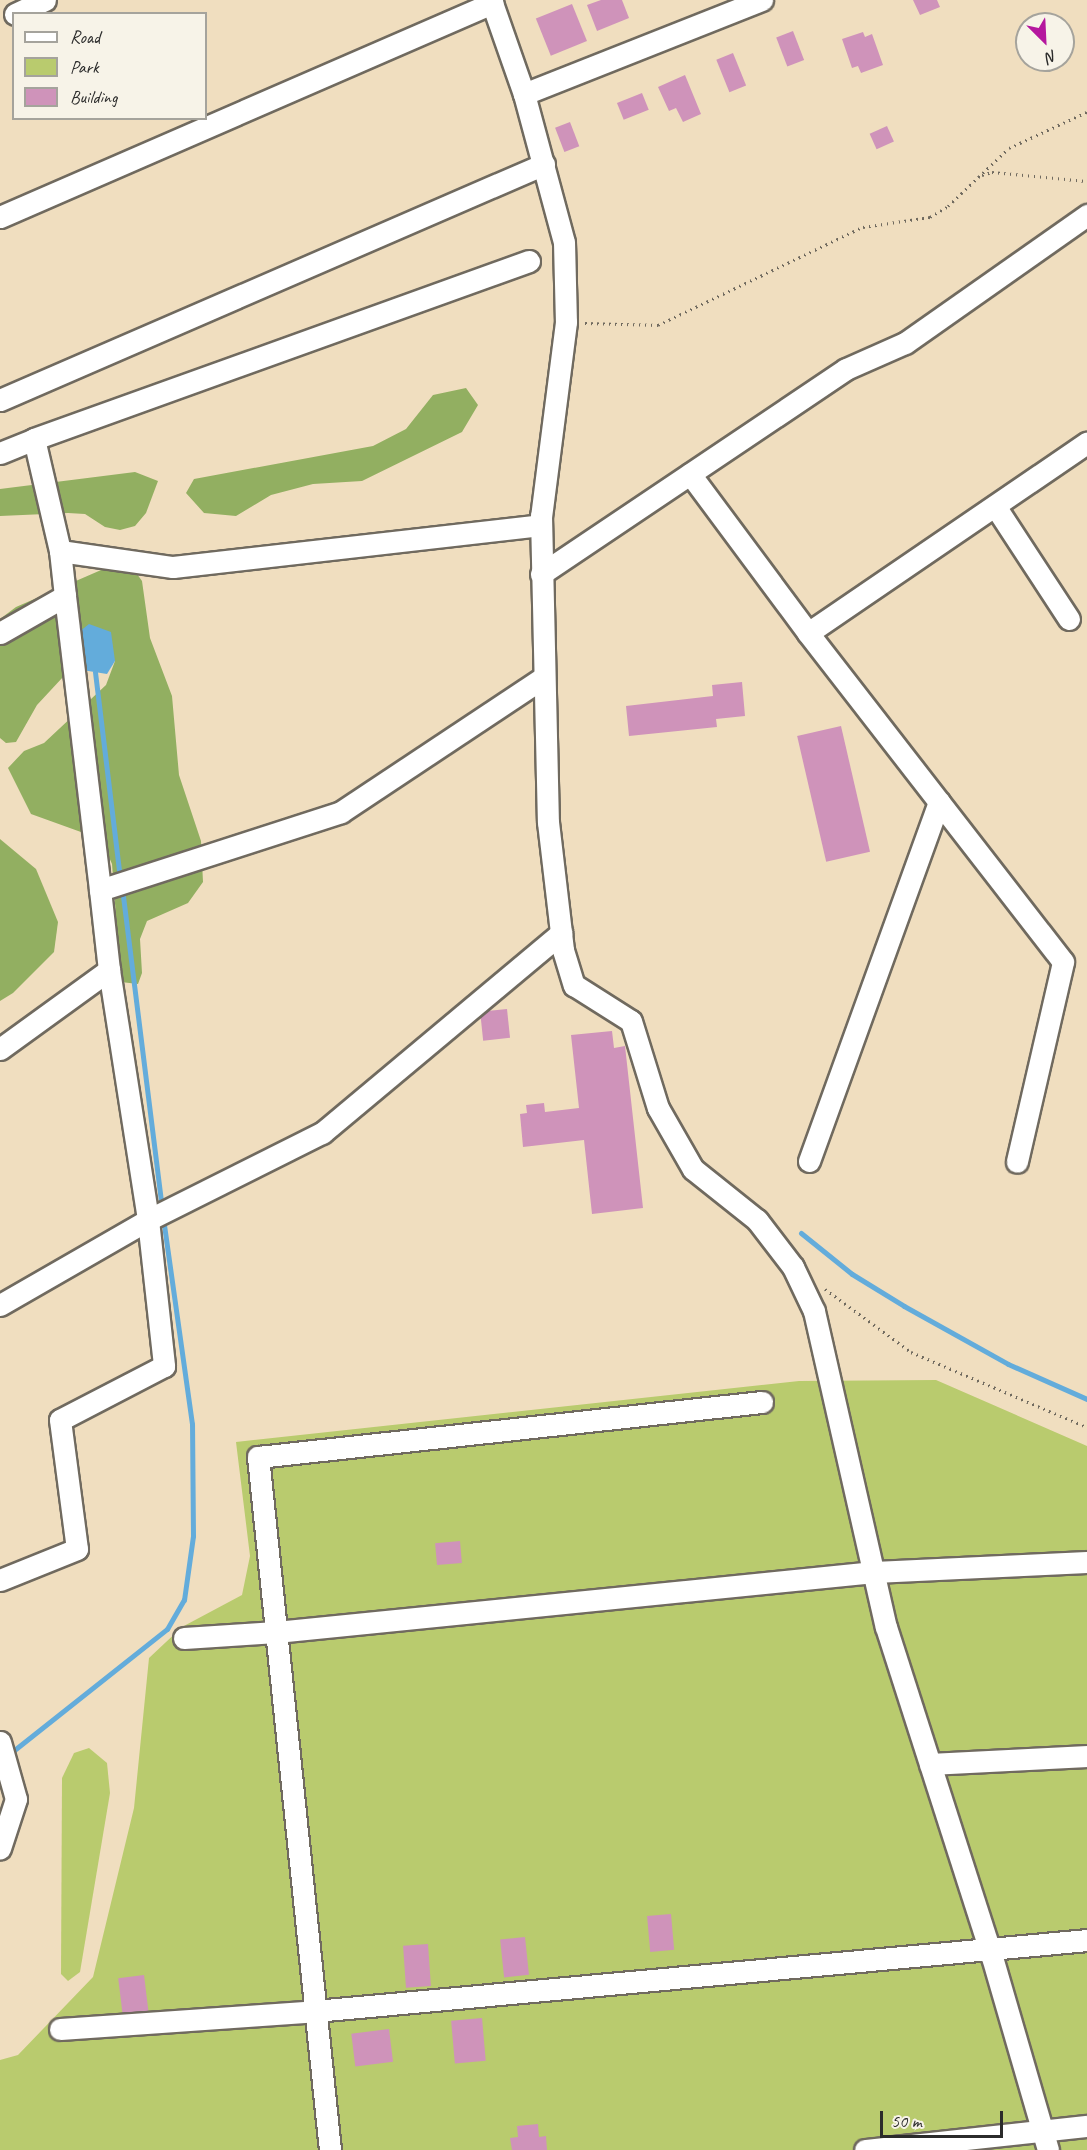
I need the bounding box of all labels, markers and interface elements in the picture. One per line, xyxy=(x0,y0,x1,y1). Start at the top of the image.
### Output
legend xyxy=(12,12,207,120)
north arrow xyxy=(1015,12,1075,72)
text: Road xyxy=(70,26,100,48)
text: N xyxy=(1043,45,1060,68)
text: Park xyxy=(70,56,99,78)
text: Building xyxy=(70,86,117,108)
scale bar xyxy=(883,2099,1006,2137)
text: 50 m xyxy=(891,2110,922,2132)

